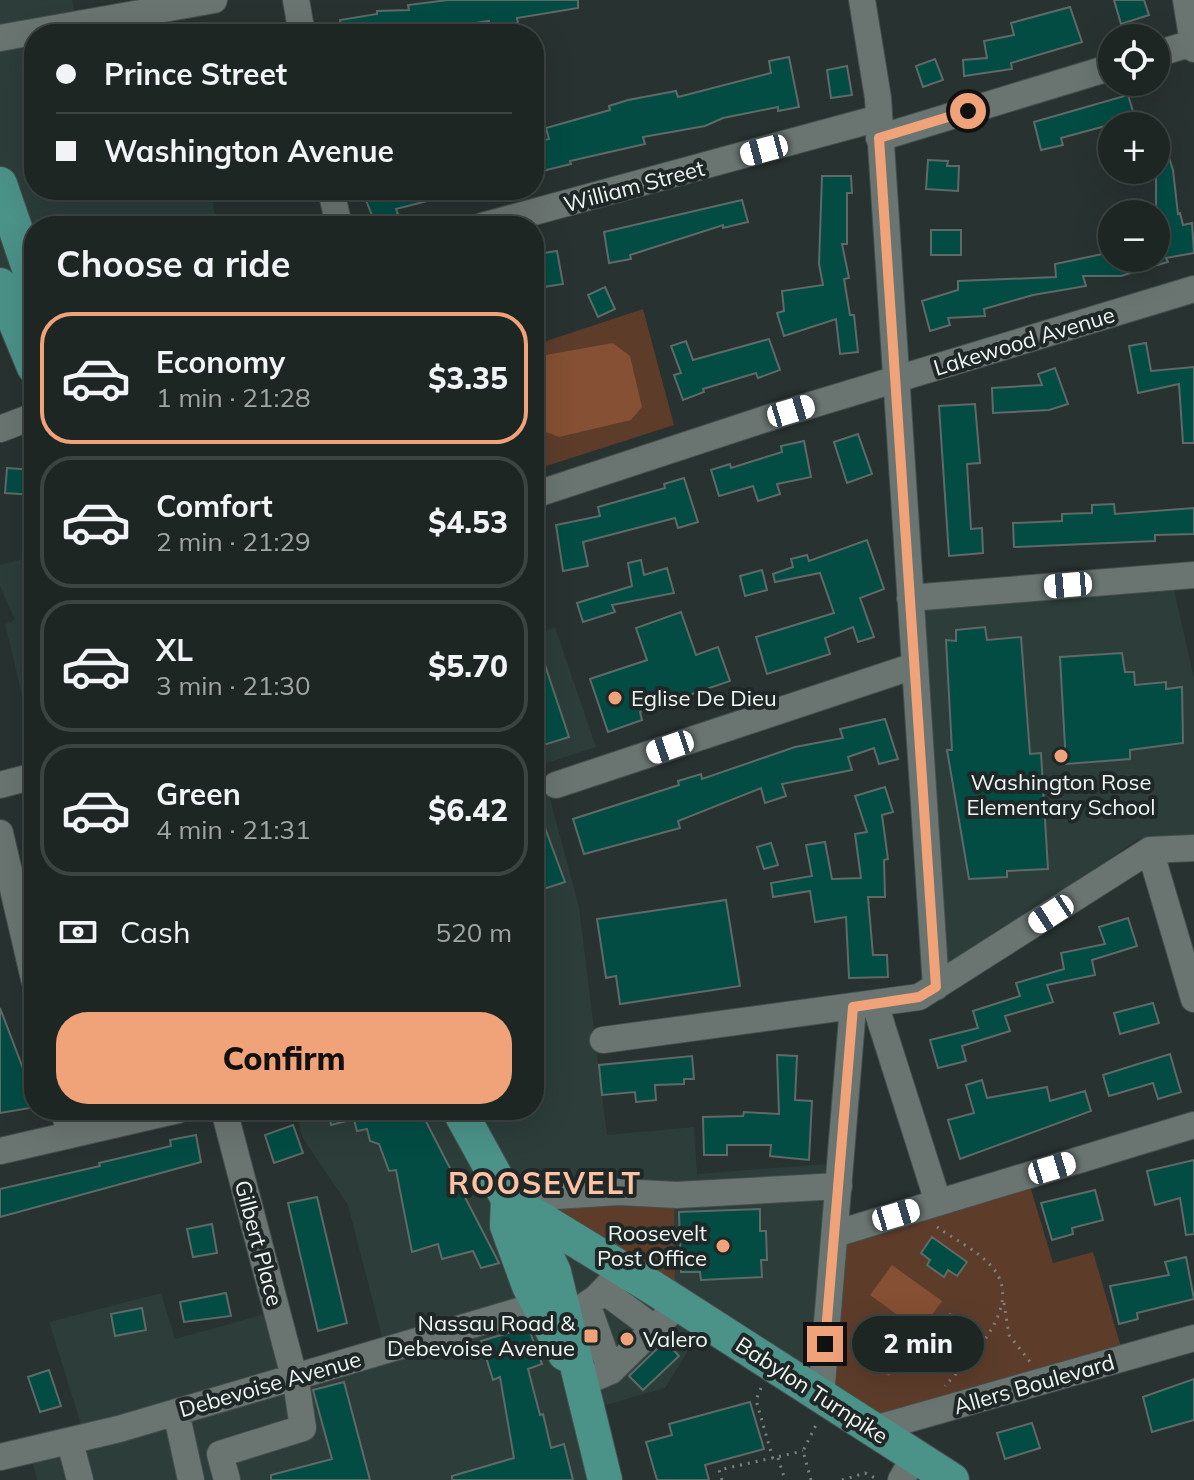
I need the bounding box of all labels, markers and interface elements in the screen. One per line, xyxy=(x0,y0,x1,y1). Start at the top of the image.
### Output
map controls xyxy=(1098,24,1170,272)
button: locate xyxy=(1098,24,1170,96)
text: Prince Street xyxy=(104,55,287,93)
route start xyxy=(950,93,986,129)
button: + xyxy=(1098,112,1170,184)
text: Washington Avenue xyxy=(104,132,394,170)
car xyxy=(738,132,790,168)
street label: William Street xyxy=(561,154,708,218)
button: − xyxy=(1098,200,1170,272)
text: Choose a ride xyxy=(56,241,290,286)
street label: Lakewood Avenue xyxy=(930,300,1118,382)
icon: car xyxy=(60,342,132,414)
text: Economy xyxy=(156,343,285,381)
text: $3.35 xyxy=(428,359,508,397)
text: 1 min · 21:28 xyxy=(156,381,311,414)
car xyxy=(765,393,817,429)
icon: car xyxy=(60,486,132,558)
text: Comfort xyxy=(156,487,273,525)
text: $4.53 xyxy=(428,503,508,541)
text: 2 min · 21:29 xyxy=(156,525,311,558)
car xyxy=(1043,571,1093,599)
icon: car xyxy=(60,630,132,702)
text: XL xyxy=(156,631,193,669)
text: $5.70 xyxy=(428,647,508,685)
text: 3 min · 21:30 xyxy=(156,669,311,702)
place label: Eglise De Dieu xyxy=(631,684,777,712)
marker: Eglise De Dieu xyxy=(606,689,624,707)
car xyxy=(643,728,697,766)
marker: Washington Rose Elementary School xyxy=(1052,747,1070,765)
place label: Washington Rose Elementary School xyxy=(966,768,1156,821)
icon: car xyxy=(60,774,132,846)
text: Green xyxy=(156,775,241,813)
text: $6.42 xyxy=(428,791,508,829)
text: 4 min · 21:31 xyxy=(156,813,311,846)
car xyxy=(1024,891,1078,937)
icon: cash xyxy=(56,910,100,954)
text: Cash xyxy=(120,913,191,951)
text: 520 m xyxy=(436,916,512,949)
button: Confirm xyxy=(56,1012,512,1104)
car xyxy=(1026,1150,1078,1186)
district label: ROOSEVELT xyxy=(448,1164,642,1202)
street label: Gilbert Place xyxy=(229,1177,289,1309)
car xyxy=(870,1197,922,1233)
place label: Roosevelt Post Office xyxy=(597,1219,707,1272)
marker: Roosevelt Post Office xyxy=(714,1237,732,1255)
place label: Nassau Road & Debevoise Avenue xyxy=(387,1309,576,1362)
callout: 2 min xyxy=(853,1316,985,1372)
place label: Valero xyxy=(643,1325,708,1353)
route end xyxy=(807,1326,843,1362)
marker: Nassau Road & Debevoise Avenue xyxy=(582,1327,600,1345)
text: 2 min xyxy=(883,1327,953,1360)
marker: Valero xyxy=(618,1330,636,1348)
street label: Babylon Turnpike xyxy=(731,1330,893,1450)
street label: Debevoise Avenue xyxy=(176,1345,364,1423)
street label: Allers Boulevard xyxy=(950,1348,1118,1420)

